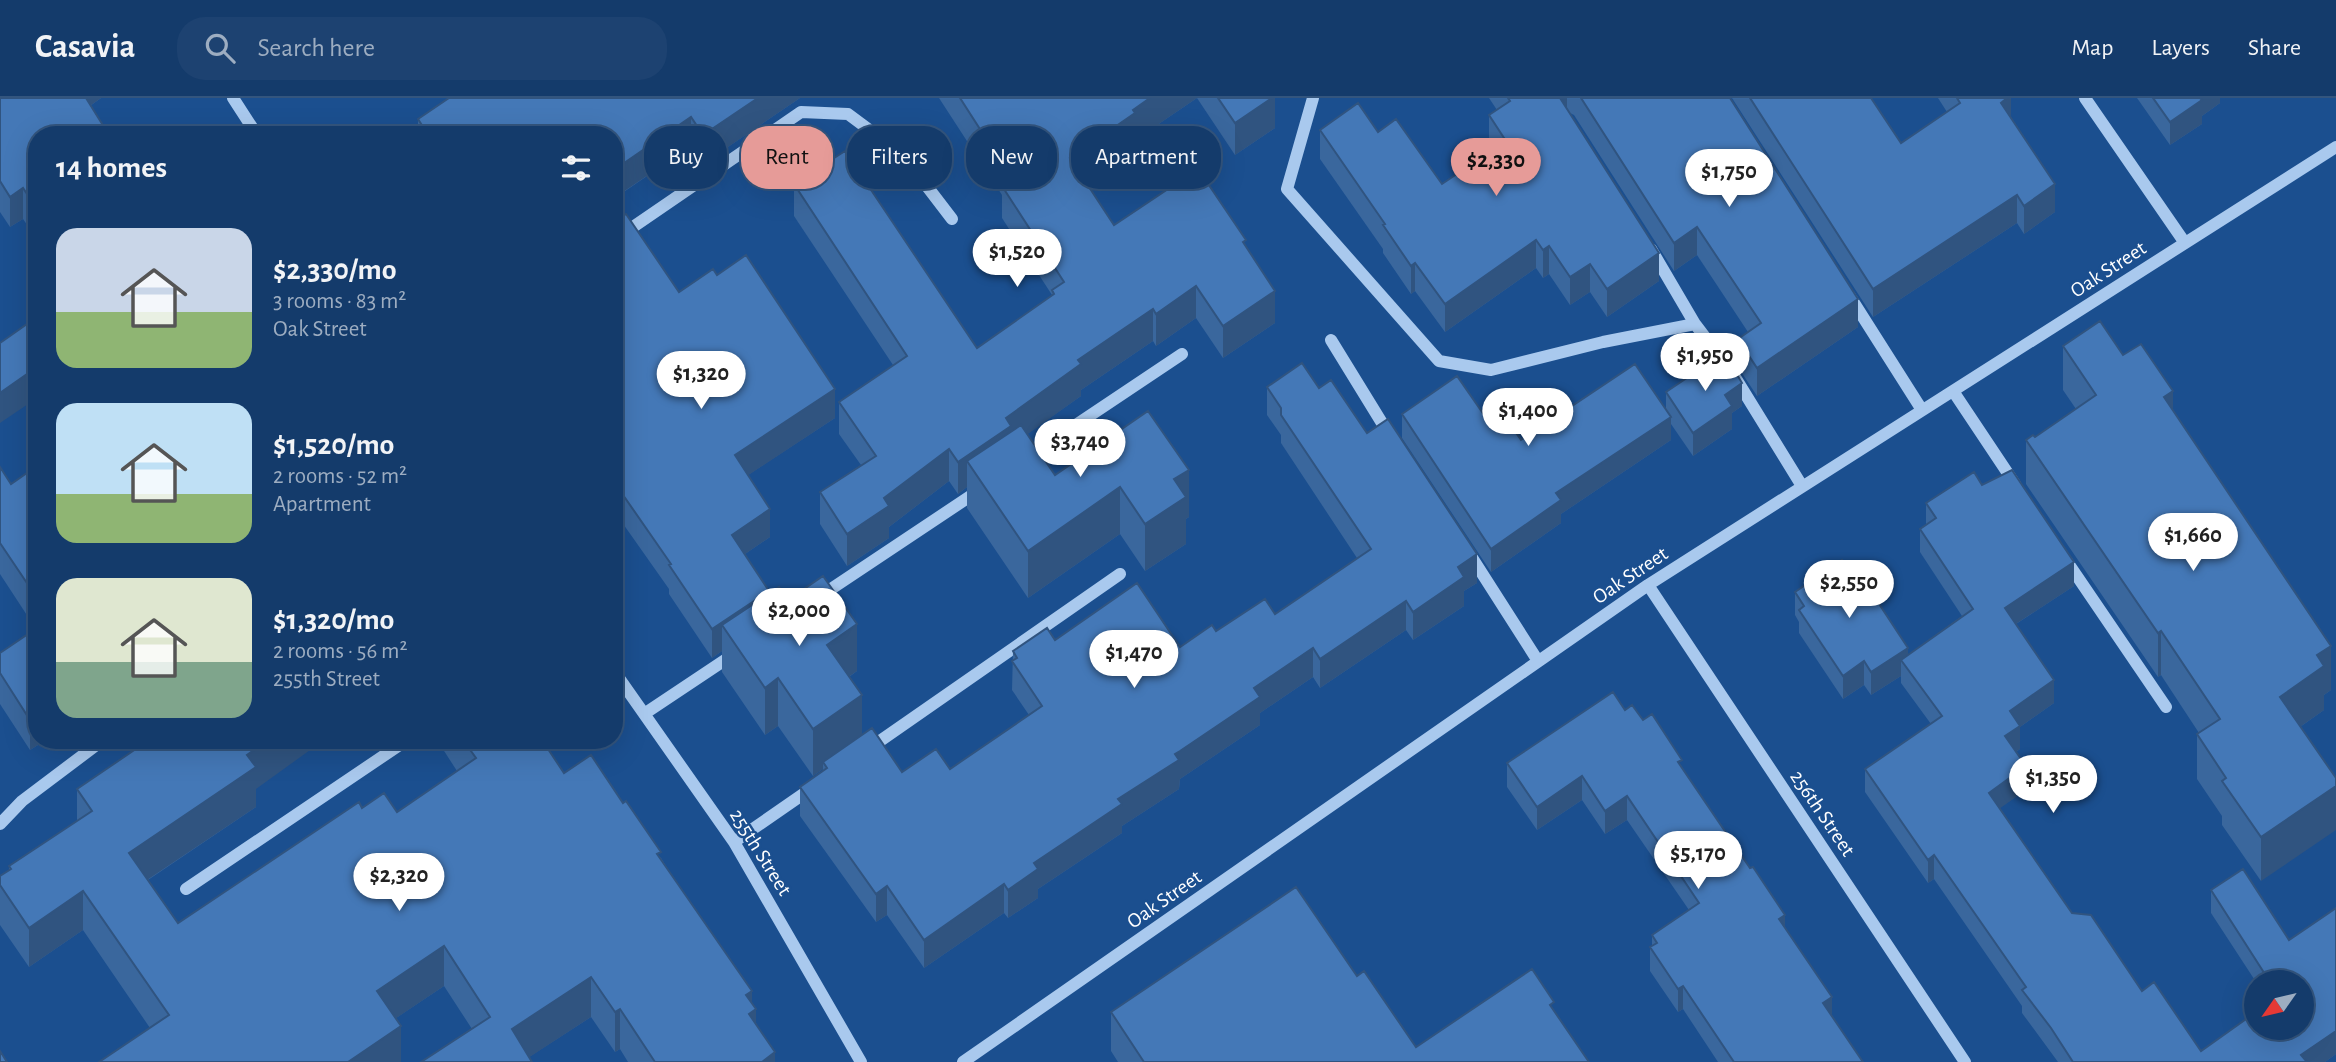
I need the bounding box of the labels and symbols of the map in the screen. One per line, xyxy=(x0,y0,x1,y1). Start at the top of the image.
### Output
pin: $2,330 xyxy=(1439,139,1553,198)
pin: $1,750 xyxy=(1672,150,1786,209)
pin: $1,520 xyxy=(960,230,1074,289)
street label: Oak Street xyxy=(2067,237,2150,302)
pin: $1,950 xyxy=(1648,334,1762,393)
pin: $1,320 xyxy=(644,352,758,411)
pin: $1,400 xyxy=(1471,388,1585,448)
pin: $3,740 xyxy=(1023,420,1137,479)
pin: $1,660 xyxy=(2136,514,2250,573)
street label: Oak Street xyxy=(1589,543,1672,608)
pin: $2,550 xyxy=(1792,560,1906,620)
pin: $2,000 xyxy=(742,588,856,648)
pin: $1,470 xyxy=(1077,630,1191,690)
pin: $1,350 xyxy=(1996,756,2110,815)
street label: 256th Street xyxy=(1786,766,1859,860)
street label: 255th Street xyxy=(726,805,796,899)
pin: $5,170 xyxy=(1641,832,1755,891)
pin: $2,320 xyxy=(342,854,456,913)
street label: Oak Street xyxy=(1123,866,1206,933)
north arrow xyxy=(2244,970,2314,1040)

